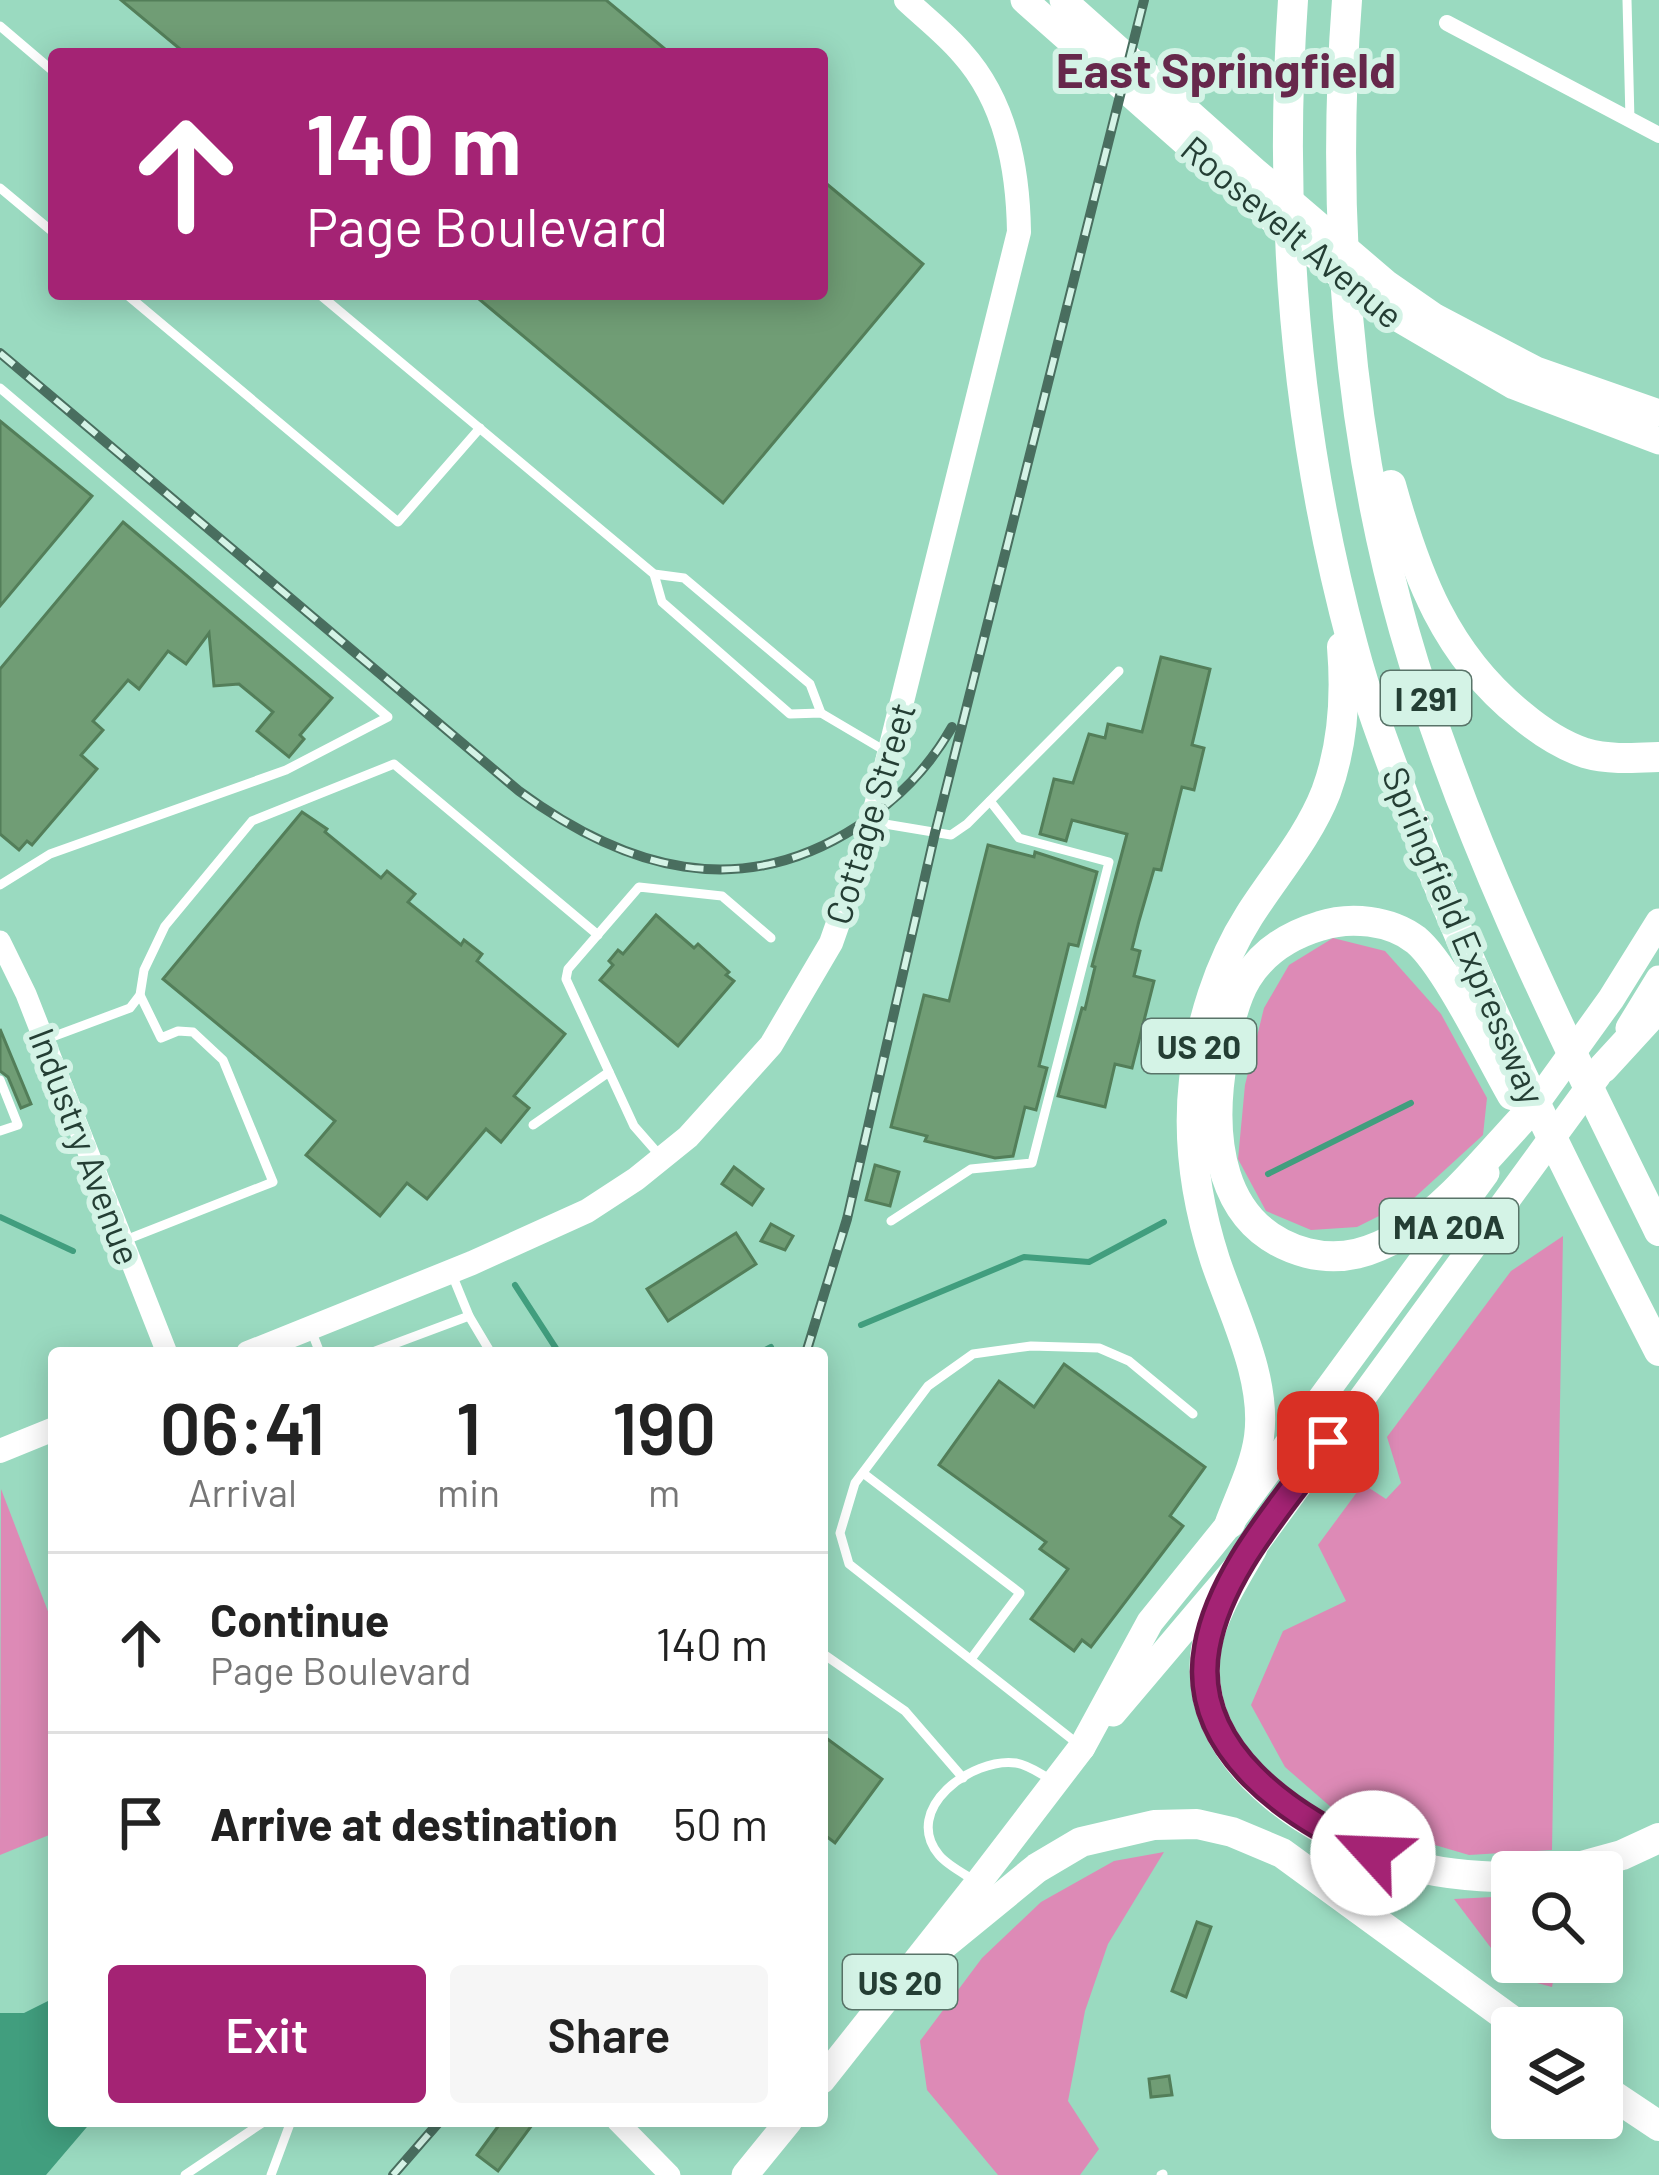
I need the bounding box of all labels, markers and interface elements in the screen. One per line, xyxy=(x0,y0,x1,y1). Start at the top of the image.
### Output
district label: East Springfield xyxy=(1056,40,1396,98)
text: 140 m xyxy=(306,91,521,192)
icon: ahead xyxy=(108,96,264,252)
street label: Roosevelt Avenue xyxy=(1174,126,1412,336)
text: Page Boulevard xyxy=(306,193,668,258)
road number: I 291 xyxy=(1381,671,1471,725)
street label: Cottage Street xyxy=(815,697,923,929)
street label: Springfield Expressway xyxy=(1374,760,1556,1110)
road number: US 20 xyxy=(1142,1019,1256,1073)
street label: Industry Avenue xyxy=(21,1022,151,1270)
road number: MA 20A xyxy=(1380,1199,1518,1253)
text: 06:41 xyxy=(160,1383,325,1469)
text: 1 xyxy=(456,1383,481,1469)
text: 190 xyxy=(612,1383,716,1469)
pin xyxy=(1277,1391,1379,1493)
icon: arrive xyxy=(1295,1409,1361,1475)
text: Arrival xyxy=(188,1468,297,1515)
text: min xyxy=(437,1468,500,1515)
text: m xyxy=(648,1468,680,1515)
text: Continue xyxy=(210,1592,389,1646)
icon: ahead xyxy=(108,1610,174,1676)
text: 140 m xyxy=(656,1616,768,1670)
text: Page Boulevard xyxy=(210,1646,472,1693)
icon: arrive xyxy=(108,1790,174,1856)
position arrow xyxy=(1310,1790,1436,1916)
text: Arrive at destination xyxy=(210,1796,618,1850)
text: 50 m xyxy=(673,1796,768,1850)
map controls xyxy=(1491,1851,1623,2139)
button: search xyxy=(1491,1851,1623,1983)
road number: US 20 xyxy=(843,1955,957,2009)
button: Exit xyxy=(108,1965,426,2103)
button: Share xyxy=(450,1965,768,2103)
button: layers xyxy=(1491,2007,1623,2139)

